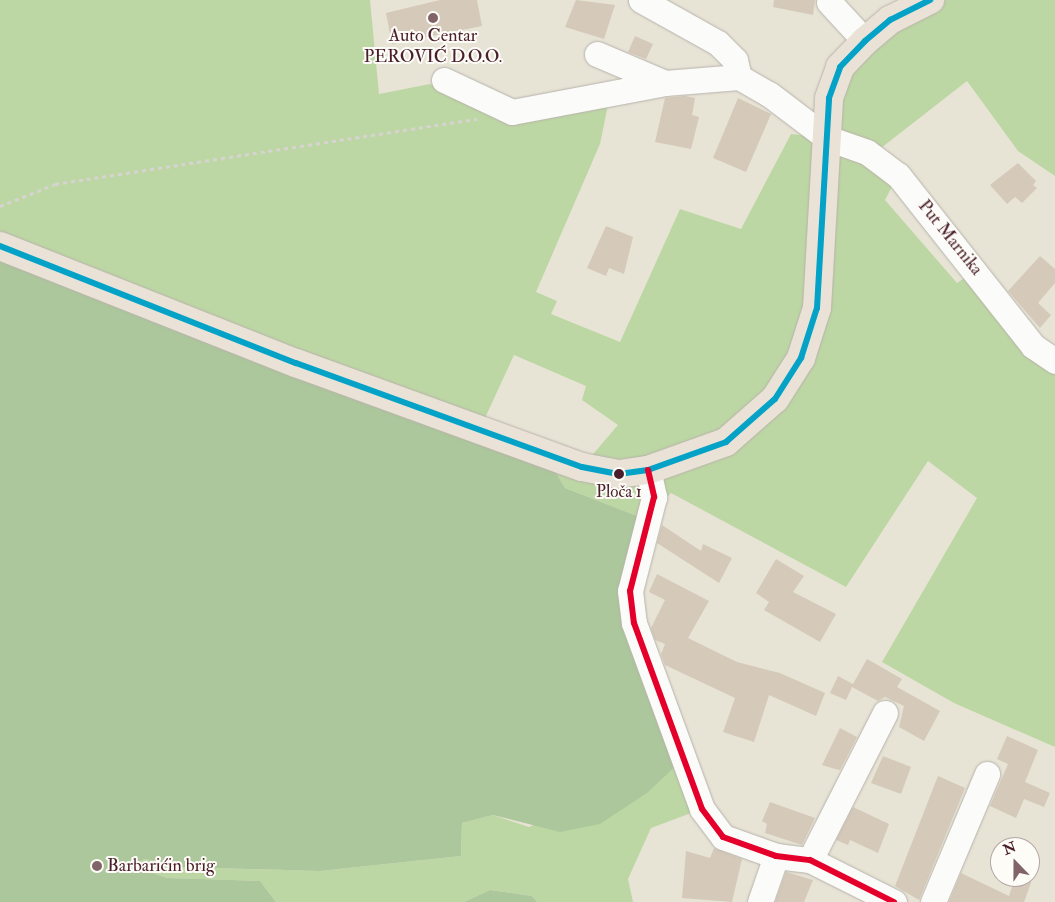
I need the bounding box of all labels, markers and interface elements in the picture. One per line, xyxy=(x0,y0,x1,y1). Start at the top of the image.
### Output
marker: Auto Centar PEROVIĆ D.O.O. xyxy=(427,12,439,24)
place label: Auto Centar PEROVIĆ D.O.O. xyxy=(364,26,502,68)
street label: Put Marnika xyxy=(913,196,987,280)
marker: Ploča 1 xyxy=(614,469,624,479)
place label: Ploča 1 xyxy=(596,482,642,502)
north arrow xyxy=(990,837,1040,887)
text: N xyxy=(1001,838,1019,859)
place label: Barbarićin brig xyxy=(107,855,215,877)
marker: Barbarićin brig xyxy=(91,860,103,872)

